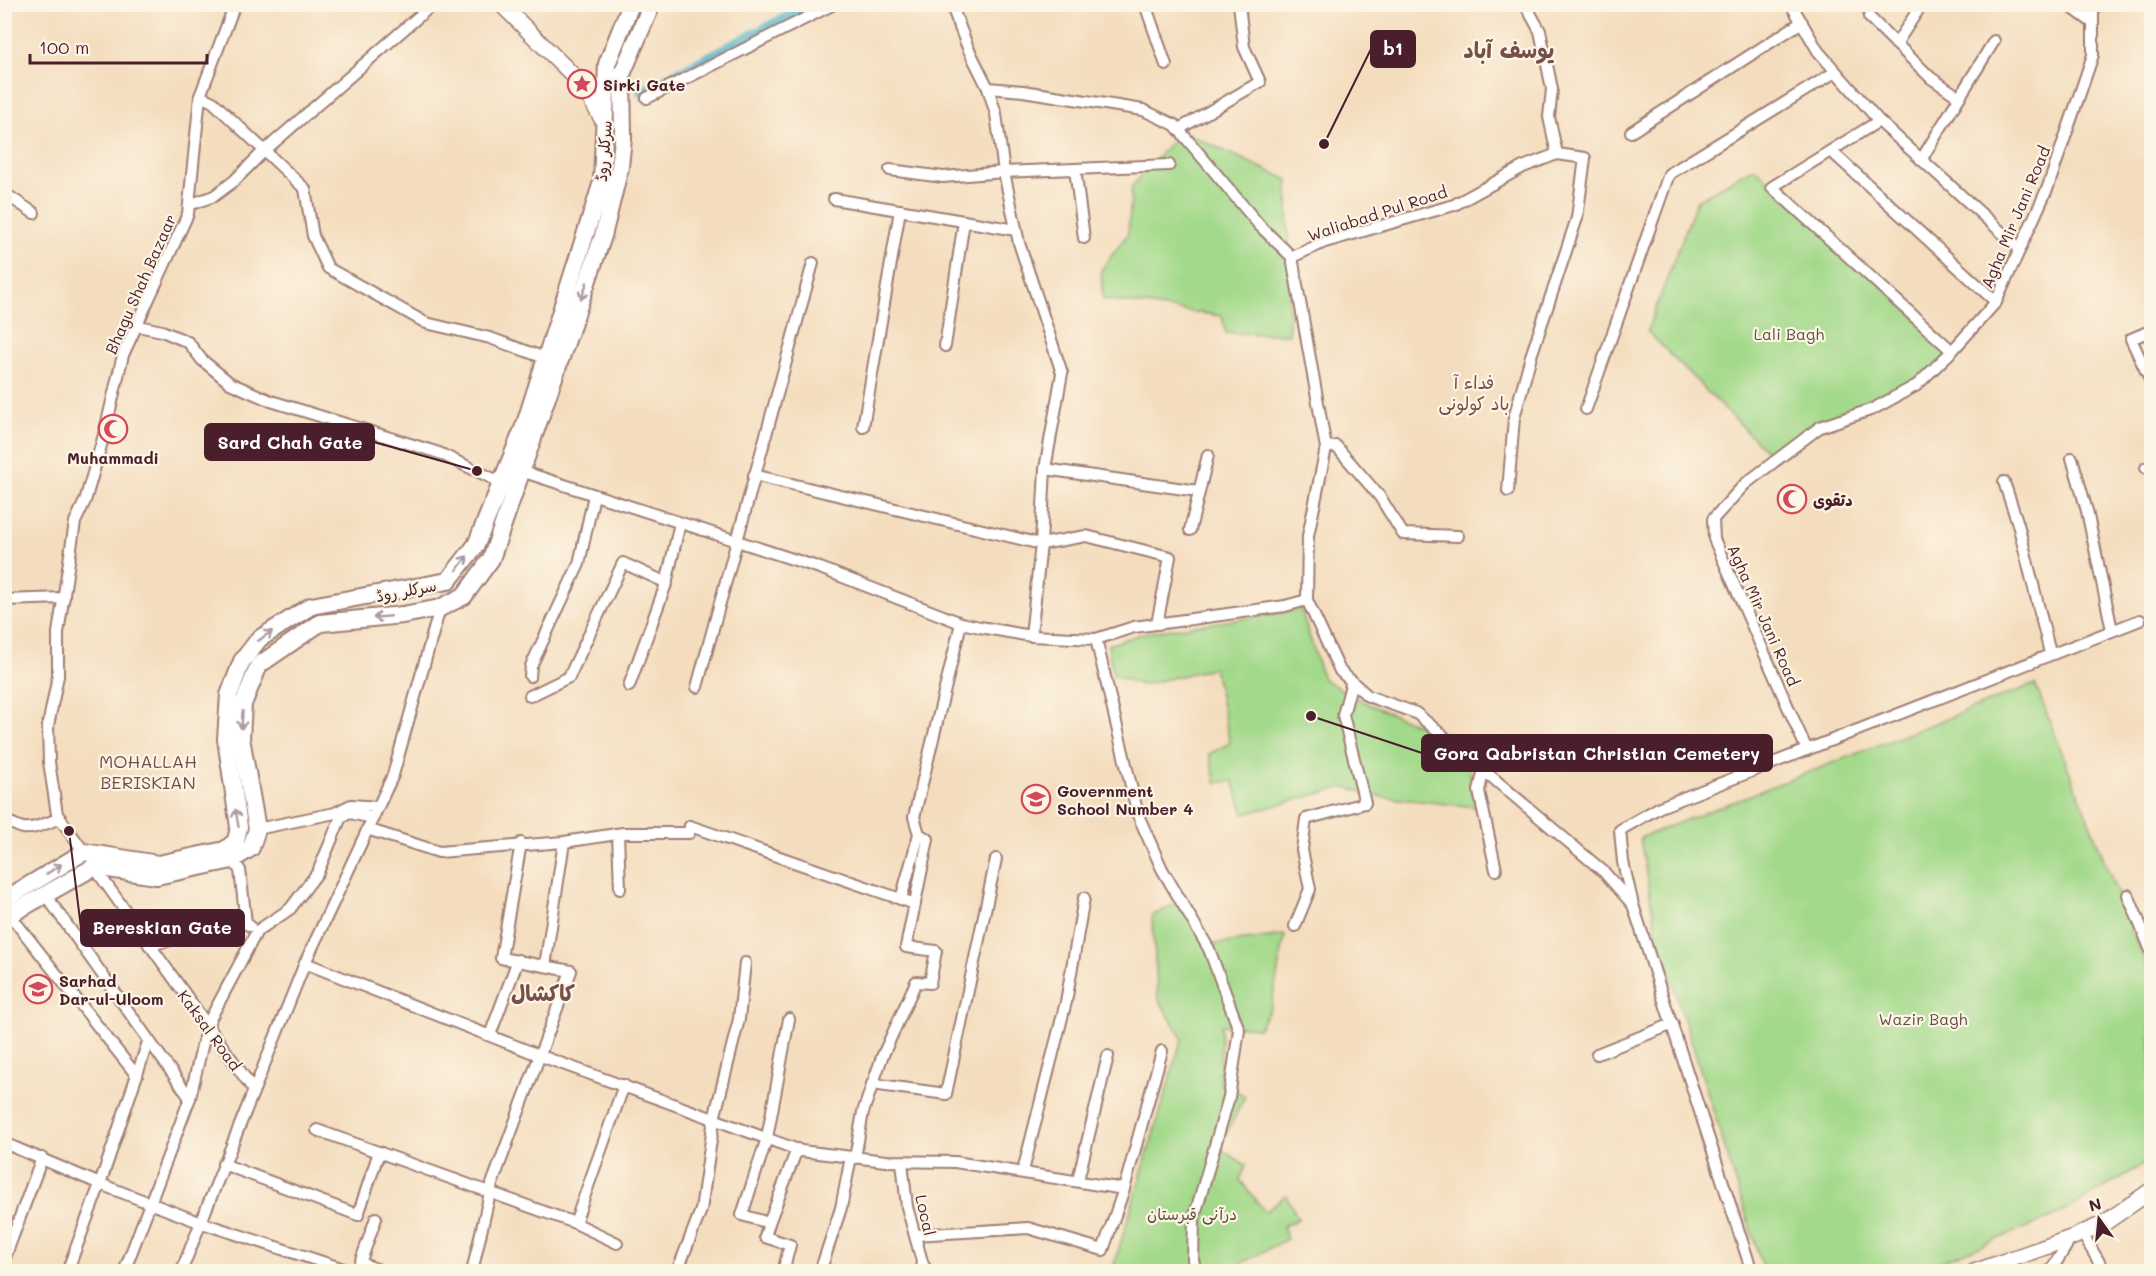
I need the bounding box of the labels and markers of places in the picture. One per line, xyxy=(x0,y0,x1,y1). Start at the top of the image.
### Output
callout: b1 xyxy=(1371,31,1415,67)
place icon: Sirki Gate xyxy=(566,68,598,100)
place label: Sirki Gate xyxy=(603,74,685,95)
mosque icon: Muhammadi xyxy=(97,413,129,445)
callout: Sard Chah Gate xyxy=(205,424,374,460)
place label: Muhammadi xyxy=(67,447,159,468)
mosque icon: دتقوى xyxy=(1776,483,1808,515)
place label: دتقوى xyxy=(1813,489,1853,511)
callout: Gora Qabristan Christian Cemetery xyxy=(1422,735,1772,771)
place label: Government School Number 4 xyxy=(1057,780,1193,819)
school or university icon: Government School Number 4 xyxy=(1020,783,1052,815)
callout: Bereskian Gate xyxy=(81,910,244,946)
place label: Sarhad Dar-ul-Uloom xyxy=(59,970,163,1009)
school or university icon: Sarhad Dar-ul-Uloom xyxy=(22,973,54,1005)

